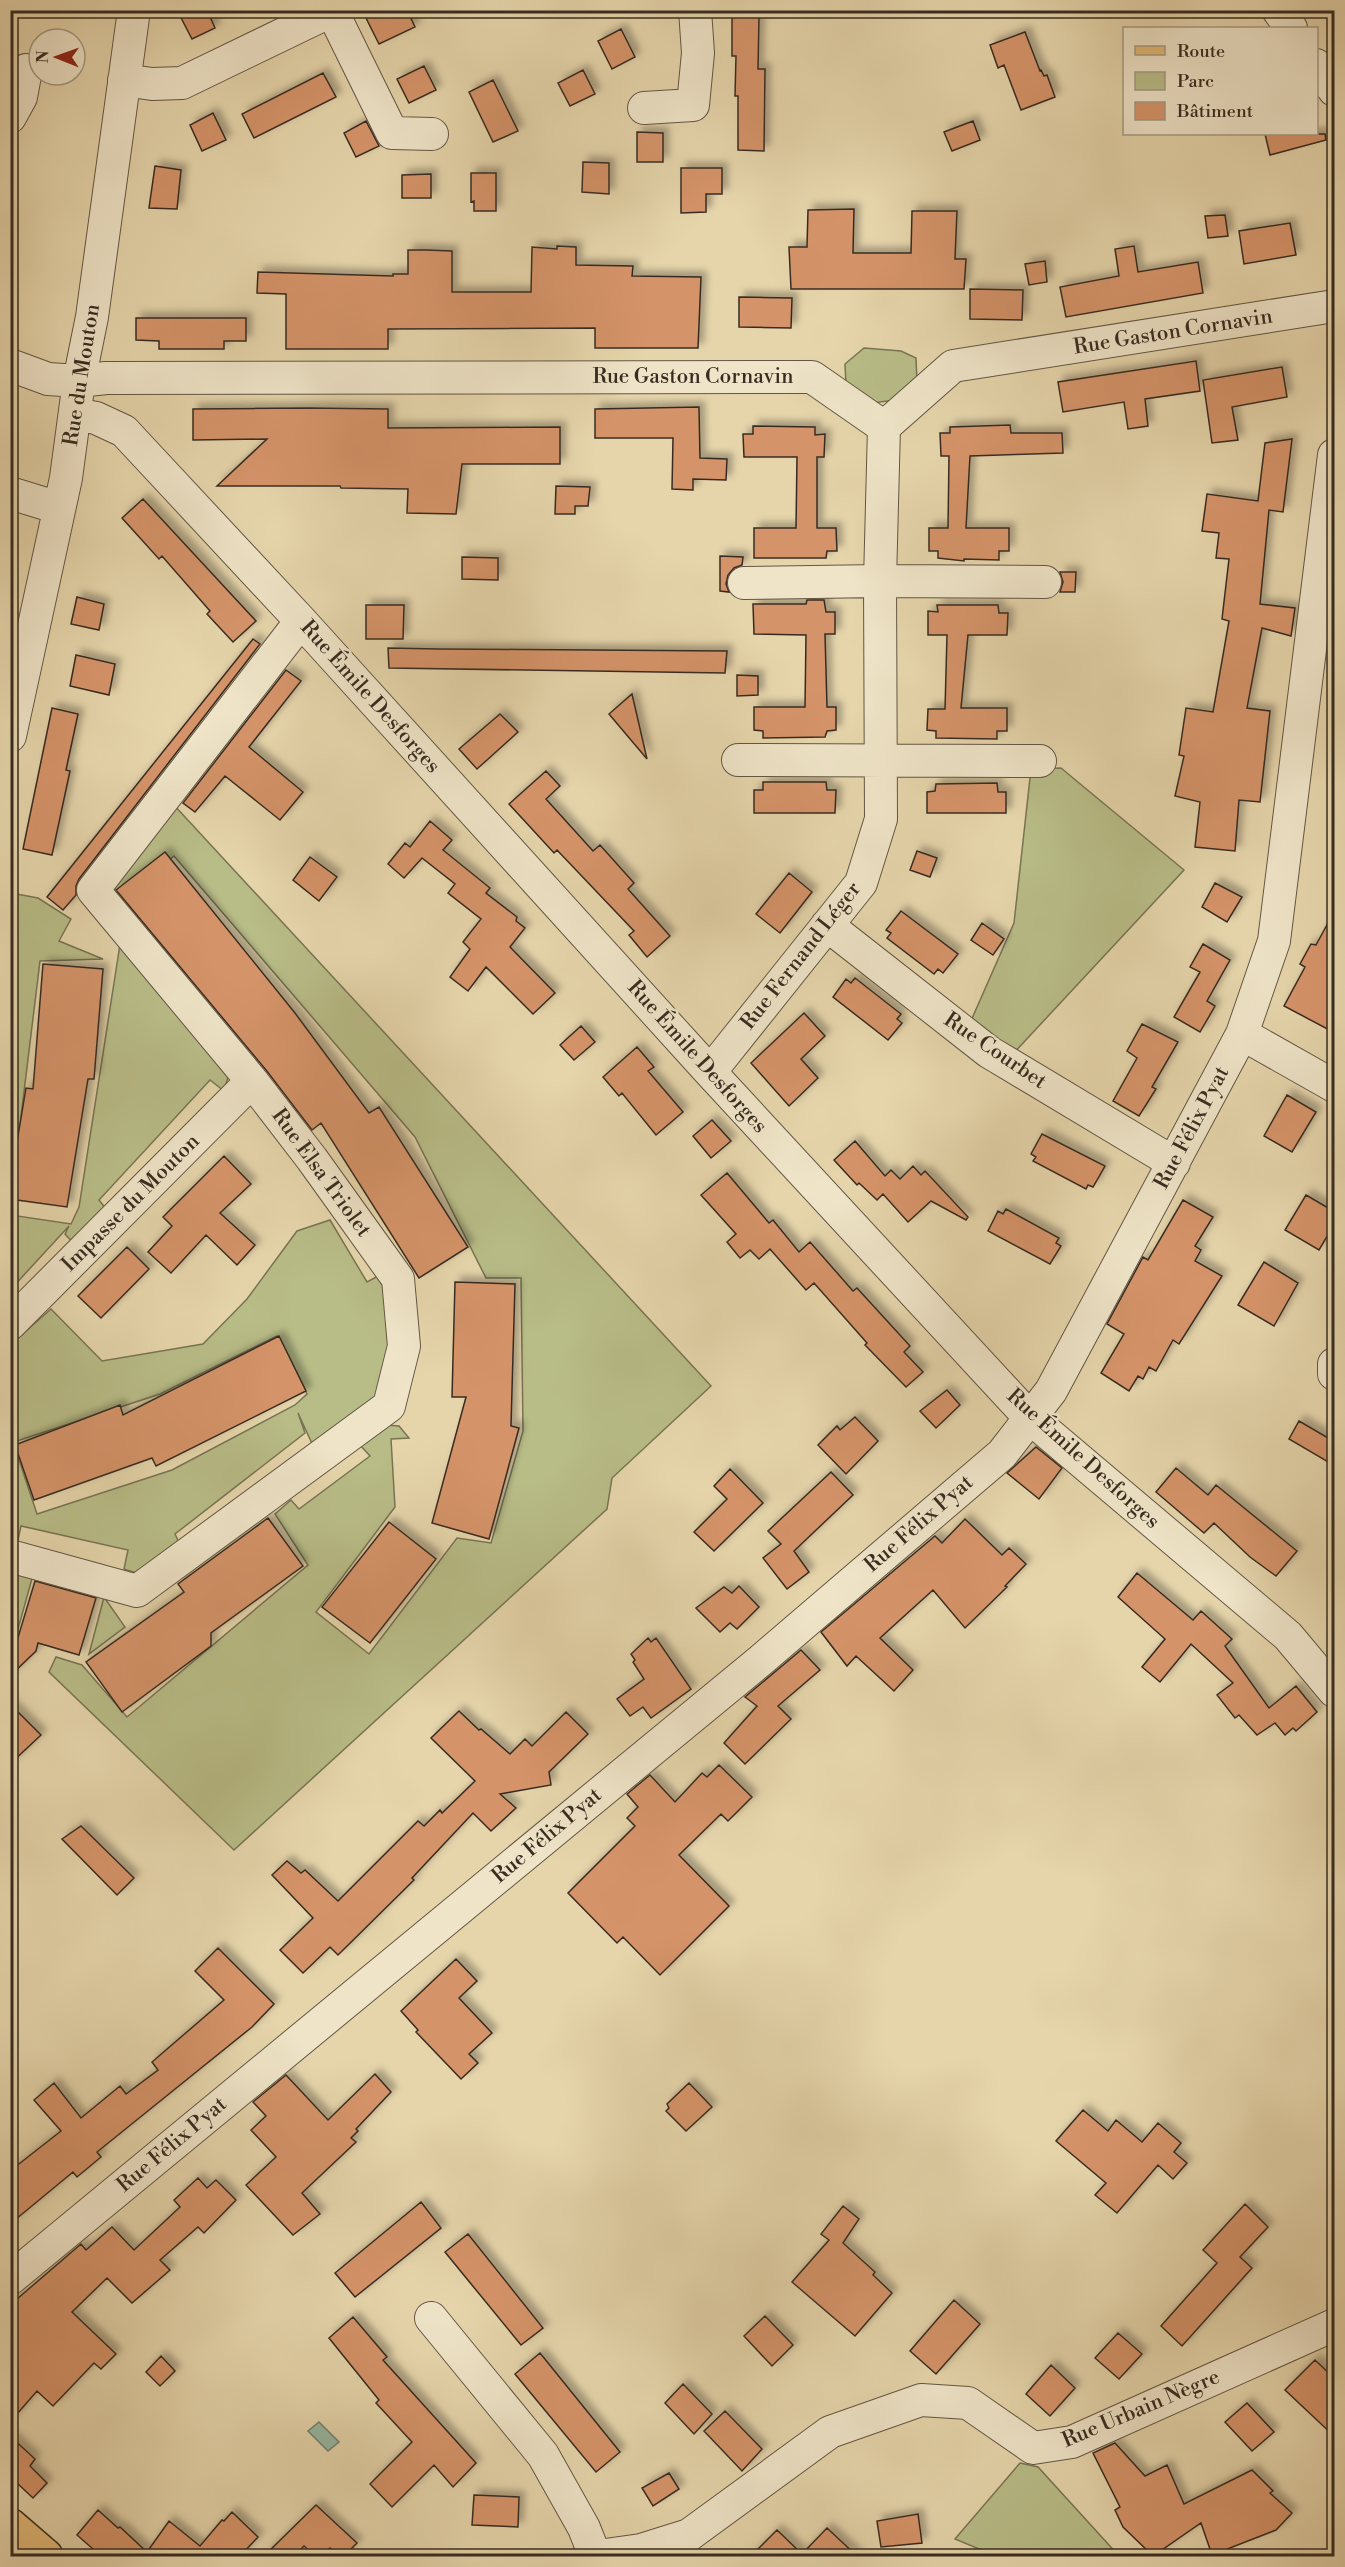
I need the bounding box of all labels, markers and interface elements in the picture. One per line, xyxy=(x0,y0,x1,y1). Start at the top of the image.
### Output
north arrow xyxy=(27,27,87,87)
legend xyxy=(1123,27,1318,135)
text: Route xyxy=(1177,40,1225,63)
text: N xyxy=(33,50,53,63)
text: Parc xyxy=(1177,70,1214,93)
text: Bâtiment xyxy=(1176,100,1254,123)
street label: Rue du Mouton xyxy=(58,302,106,448)
street label: Rue Gaston Cornavin xyxy=(1072,303,1275,361)
street label: Rue Gaston Cornavin xyxy=(592,364,794,390)
street label: Rue Émile Desforges xyxy=(294,614,447,779)
street label: Rue Fernand Léger xyxy=(735,877,867,1035)
street label: Rue Émile Desforges xyxy=(621,974,774,1139)
street label: Rue Courbet xyxy=(939,1007,1052,1095)
street label: Rue Félix Pyat xyxy=(1149,1062,1236,1194)
street label: Rue Elsa Triolet xyxy=(266,1104,377,1243)
street label: Impasse du Mouton xyxy=(57,1128,206,1277)
street label: Rue Émile Desforges xyxy=(1001,1382,1166,1535)
street label: Rue Félix Pyat xyxy=(859,1469,979,1578)
street label: Rue Félix Pyat xyxy=(487,1782,608,1889)
street label: Rue Félix Pyat xyxy=(112,2091,233,2198)
street label: Rue Urbain Nègre xyxy=(1058,2364,1224,2454)

